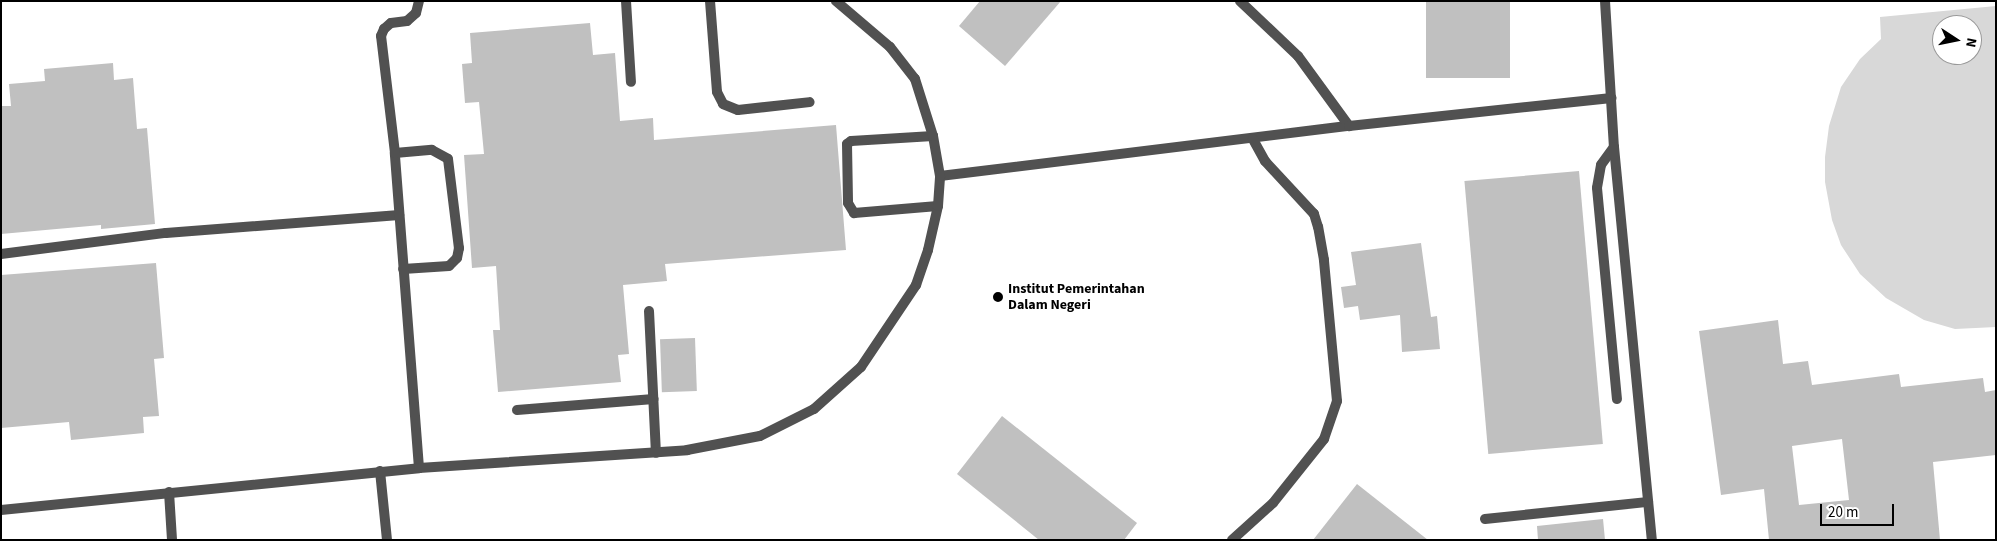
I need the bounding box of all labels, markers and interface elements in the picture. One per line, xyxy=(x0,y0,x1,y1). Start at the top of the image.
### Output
north arrow xyxy=(1932,15,1982,65)
text: N xyxy=(1960,36,1981,49)
place label: Institut Pemerintahan Dalam Negeri xyxy=(1008,281,1145,314)
marker: Institut Pemerintahan Dalam Negeri xyxy=(992,291,1004,303)
scale bar xyxy=(1822,494,1896,526)
text: 20 m xyxy=(1828,502,1858,523)

